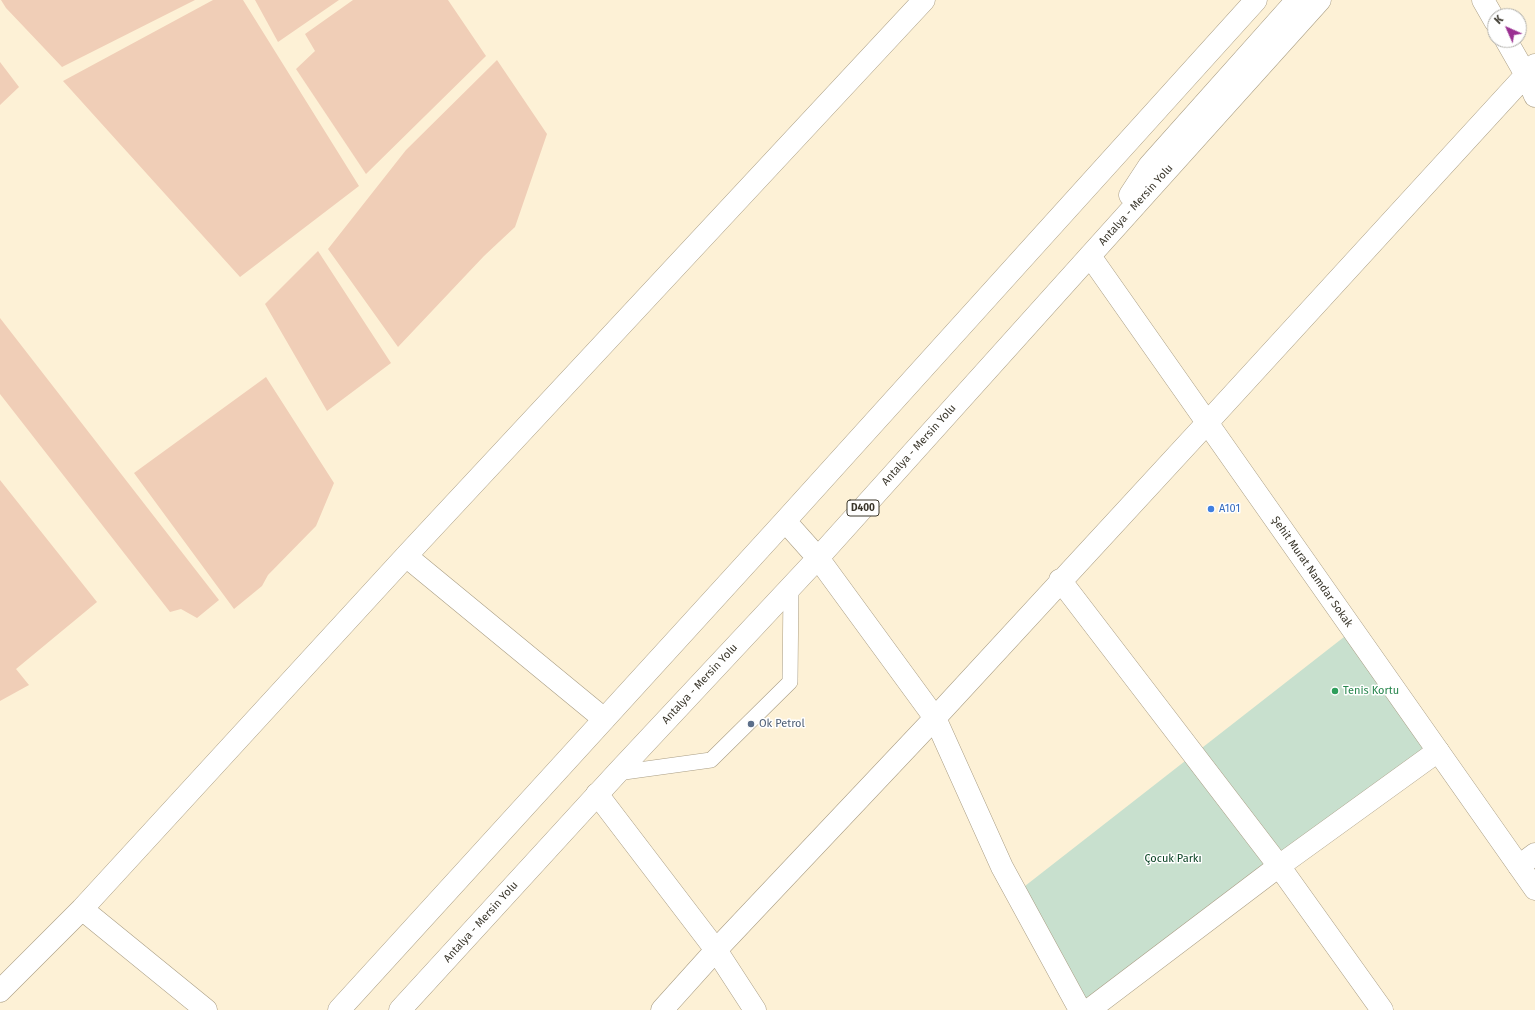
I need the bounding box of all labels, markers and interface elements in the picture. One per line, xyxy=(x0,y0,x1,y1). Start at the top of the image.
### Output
north arrow xyxy=(1487,8,1527,48)
text: K xyxy=(1492,13,1506,27)
street label: Antalya - Mersin Yolu xyxy=(1096,162,1176,248)
street label: Antalya - Mersin Yolu xyxy=(879,402,959,488)
road number: D400 xyxy=(847,500,879,516)
place label: A101 xyxy=(1219,502,1240,516)
marker: A101 xyxy=(1206,504,1216,514)
street label: Şehit Murat Namdar Sokak xyxy=(1269,514,1355,630)
street label: Antalya - Mersin Yolu xyxy=(659,641,741,727)
place label: Tenis Kortu xyxy=(1343,684,1399,698)
marker: Tenis Kortu xyxy=(1330,686,1340,696)
place label: Ok Petrol xyxy=(759,717,805,731)
marker: Ok Petrol xyxy=(746,719,756,729)
park label: Çocuk Parkı xyxy=(1144,852,1202,866)
street label: Antalya - Mersin Yolu xyxy=(441,879,521,965)

